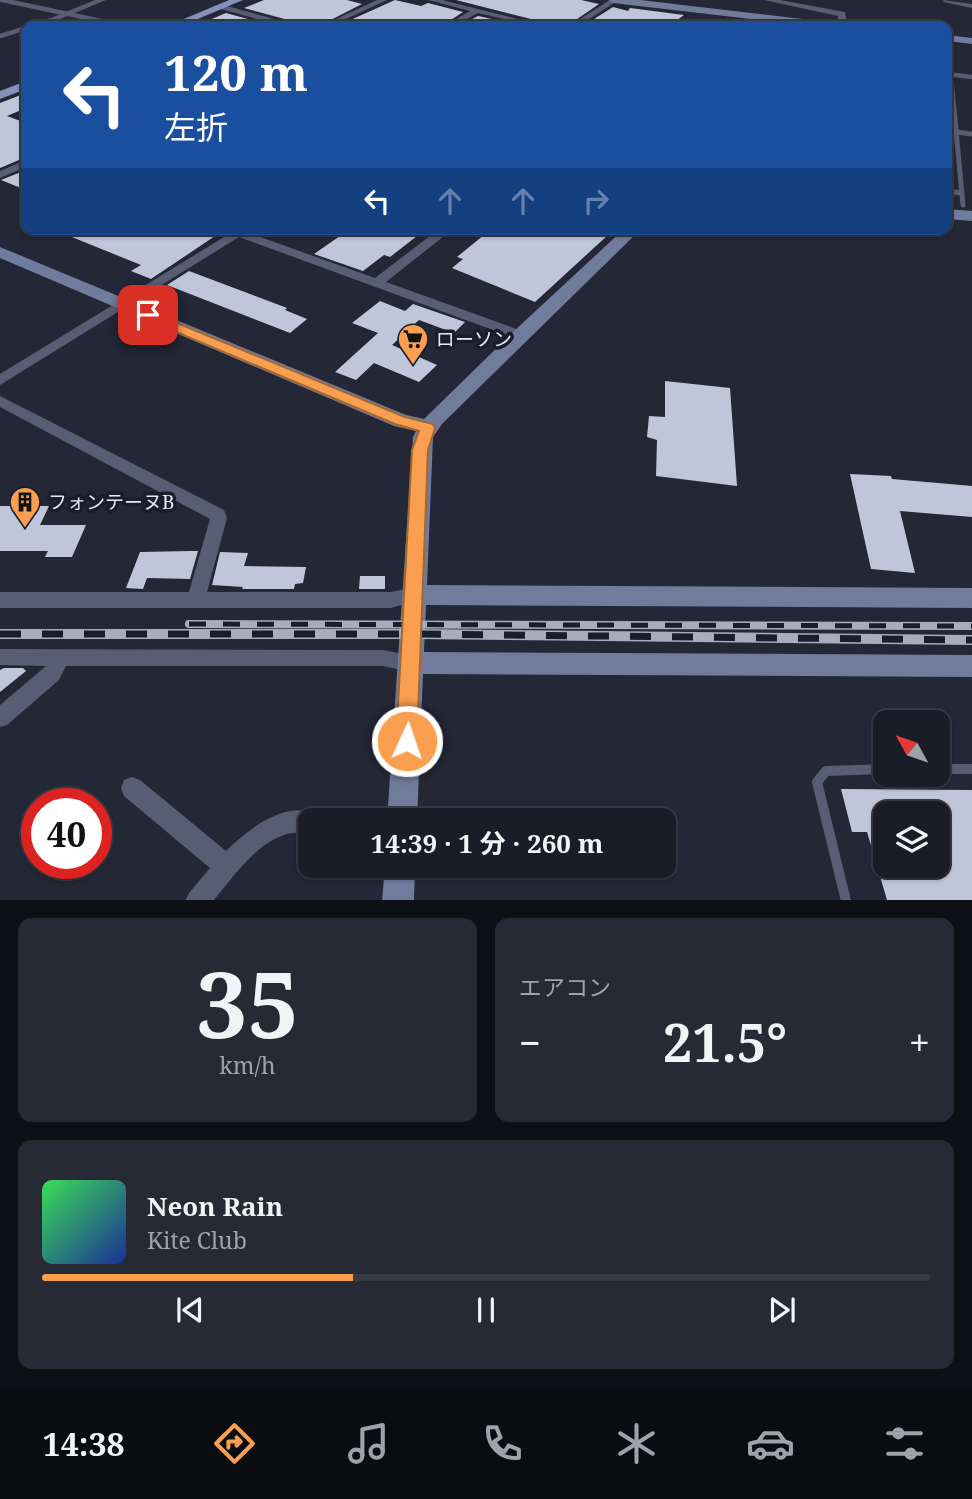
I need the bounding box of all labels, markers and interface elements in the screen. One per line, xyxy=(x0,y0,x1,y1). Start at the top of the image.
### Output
text: 120 m xyxy=(164,39,308,105)
icon: left xyxy=(49,49,140,140)
text: 左折 xyxy=(164,105,228,148)
icon: left xyxy=(358,182,396,220)
icon: ahead xyxy=(431,182,469,220)
icon: ahead xyxy=(504,182,542,220)
icon: right xyxy=(577,182,615,220)
pin xyxy=(118,285,178,345)
icon: arrive xyxy=(129,296,167,334)
supermarket icon: ローソン xyxy=(396,322,430,366)
place label: ローソン xyxy=(436,326,512,352)
building icon: フォンテーヌB xyxy=(8,485,42,529)
place label: フォンテーヌB xyxy=(48,489,174,515)
position arrow xyxy=(370,704,444,778)
north arrow xyxy=(873,710,950,788)
map controls xyxy=(873,710,950,878)
speed limit sign: 40 xyxy=(21,788,112,879)
button: layers xyxy=(873,801,950,878)
text: 14:39 · 1 分 · 260 m xyxy=(371,825,603,861)
text: 35 xyxy=(196,941,299,1065)
text: エアコン xyxy=(519,971,611,1003)
text: 21.5° xyxy=(663,1006,787,1077)
text: − xyxy=(519,1016,541,1068)
text: + xyxy=(909,1016,930,1068)
text: km/h xyxy=(219,1049,276,1081)
text: Neon Rain xyxy=(147,1188,283,1224)
text: Kite Club xyxy=(147,1224,247,1256)
icon: previous xyxy=(171,1291,209,1329)
icon: pause xyxy=(467,1291,505,1329)
icon: next xyxy=(763,1291,801,1329)
icon: directions xyxy=(210,1419,259,1468)
icon: music xyxy=(344,1419,393,1468)
icon: phone xyxy=(478,1419,527,1468)
icon: climate xyxy=(612,1419,661,1468)
icon: car xyxy=(746,1419,795,1468)
icon: filters xyxy=(880,1419,929,1468)
text: 14:38 xyxy=(43,1422,125,1465)

